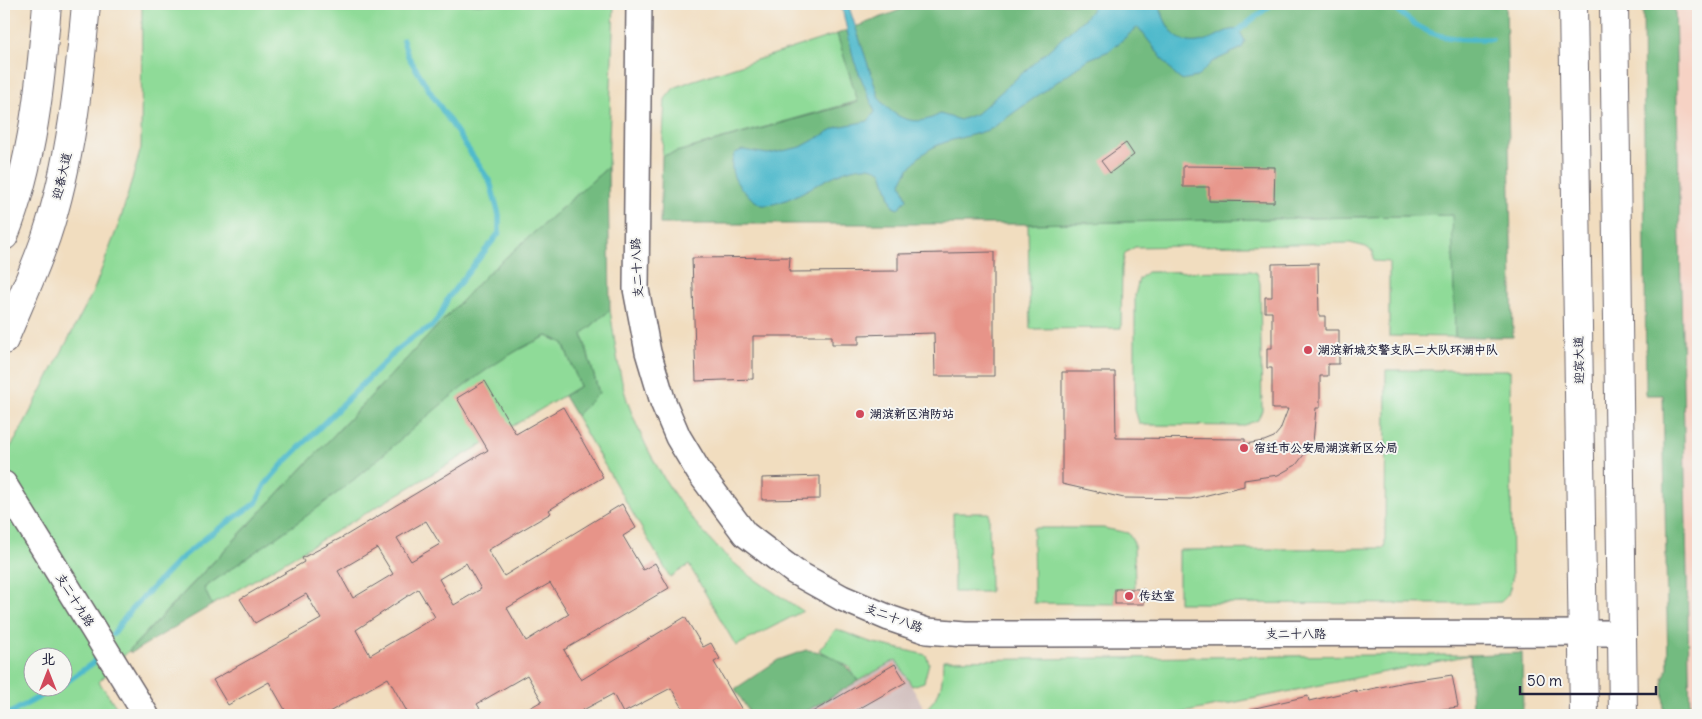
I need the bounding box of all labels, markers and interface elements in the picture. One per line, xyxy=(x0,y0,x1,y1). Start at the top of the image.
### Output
street label: 迎春大道 xyxy=(49,151,74,201)
street label: 支二十八路 xyxy=(627,238,646,298)
street label: 迎宾大道 xyxy=(1571,336,1586,384)
place label: 湖滨新城交警支队二大队环湖中队 xyxy=(1318,342,1498,357)
marker: 湖滨新城交警支队二大队环湖中队 xyxy=(1302,344,1314,356)
place label: 湖滨新区消防站 xyxy=(870,406,954,421)
marker: 湖滨新区消防站 xyxy=(854,408,866,420)
place label: 宿迁市公安局湖滨新区分局 xyxy=(1254,440,1398,455)
marker: 宿迁市公安局湖滨新区分局 xyxy=(1238,442,1250,454)
street label: 支二十九路 xyxy=(53,570,98,629)
place label: 传达室 xyxy=(1139,588,1175,603)
marker: 传达室 xyxy=(1123,590,1135,602)
street label: 支二十八路 xyxy=(863,600,925,635)
street label: 支二十八路 xyxy=(1266,626,1326,641)
north arrow xyxy=(22,646,72,696)
text: 北 xyxy=(41,650,55,668)
scale bar xyxy=(1520,664,1656,696)
text: 50 m xyxy=(1527,671,1562,690)

